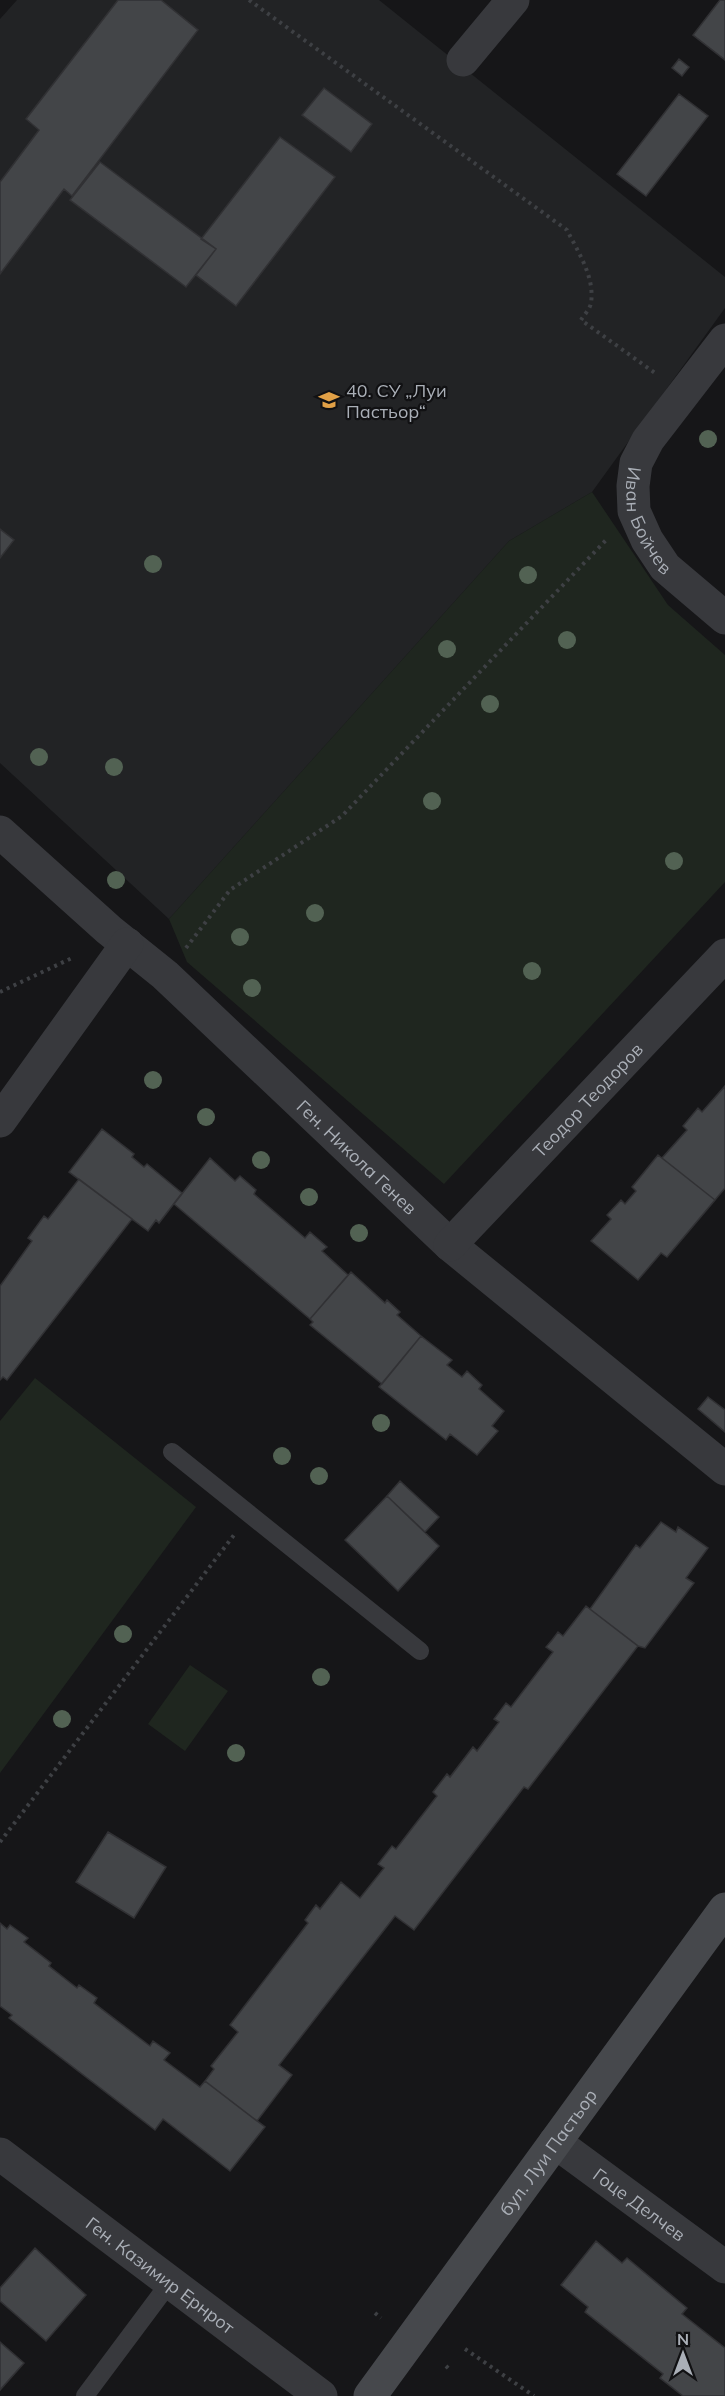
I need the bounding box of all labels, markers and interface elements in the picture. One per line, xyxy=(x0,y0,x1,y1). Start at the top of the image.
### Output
place label: 40. СУ „Луи Пастьор“ xyxy=(346,379,447,423)
school or university icon: 40. СУ „Луи Пастьор“ xyxy=(317,388,341,412)
street label: Иван Бойчев xyxy=(621,466,676,579)
street label: Теодор Теодоров xyxy=(528,1038,648,1162)
street label: Ген. Никола Генев xyxy=(292,1095,422,1219)
street label: бул. Луи Пастьор xyxy=(494,2084,602,2220)
street label: Гоце Делчев xyxy=(589,2163,690,2246)
street label: Ген. Казимир Ернрот xyxy=(81,2211,240,2339)
north arrow xyxy=(653,2324,713,2384)
text: N xyxy=(677,2329,689,2349)

